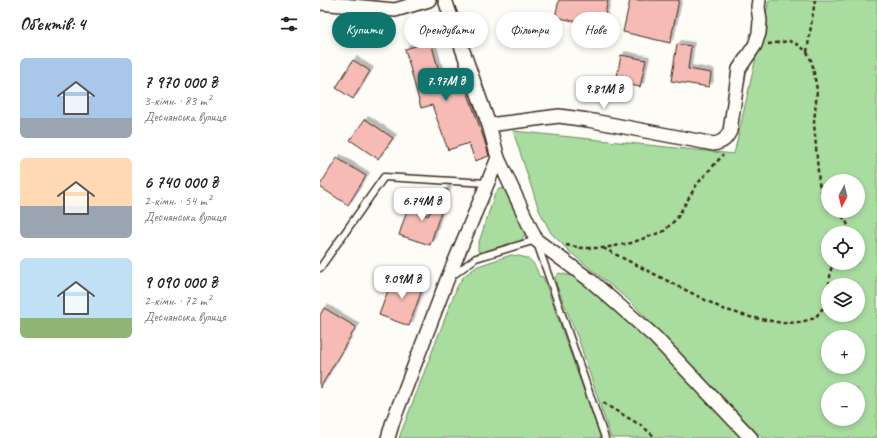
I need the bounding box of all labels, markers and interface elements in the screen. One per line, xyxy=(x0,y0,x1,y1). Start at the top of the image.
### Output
chip: Купити xyxy=(332,12,396,48)
chip: Орендувати xyxy=(404,12,488,48)
chip: Фільтри xyxy=(496,12,563,48)
chip: Нове xyxy=(571,12,620,48)
icon: filters xyxy=(278,13,300,35)
text: Об’єктів: 4 xyxy=(20,14,86,35)
pin: 7.97M ₴ xyxy=(409,68,483,102)
text: 7 970 000 ₴ xyxy=(144,72,217,93)
text: 7.97M ₴ xyxy=(427,73,465,89)
icon: home xyxy=(52,74,100,122)
pin: 9.81M ₴ xyxy=(567,76,641,110)
text: 9.81M ₴ xyxy=(585,81,623,97)
text: 3-кімн. · 83 m² xyxy=(144,93,211,109)
text: Деснянська вулиця xyxy=(144,109,226,125)
text: 6 740 000 ₴ xyxy=(144,172,218,193)
icon: home xyxy=(52,174,100,222)
north arrow xyxy=(821,174,865,218)
map controls xyxy=(821,174,865,426)
pin: 6.74M ₴ xyxy=(385,188,459,222)
text: 2-кімн. · 54 m² xyxy=(144,193,211,209)
text: 6.74M ₴ xyxy=(403,193,441,209)
text: Деснянська вулиця xyxy=(144,209,226,225)
button: locate xyxy=(821,226,865,270)
pin: 9.09M ₴ xyxy=(365,266,439,300)
text: 9.09M ₴ xyxy=(383,271,421,287)
text: 9 090 000 ₴ xyxy=(144,272,217,293)
icon: home xyxy=(52,274,100,322)
button: layers xyxy=(821,278,865,322)
text: 2-кімн. · 72 m² xyxy=(144,293,211,309)
text: Деснянська вулиця xyxy=(144,309,226,325)
button: + xyxy=(821,330,865,374)
button: − xyxy=(821,382,865,426)

